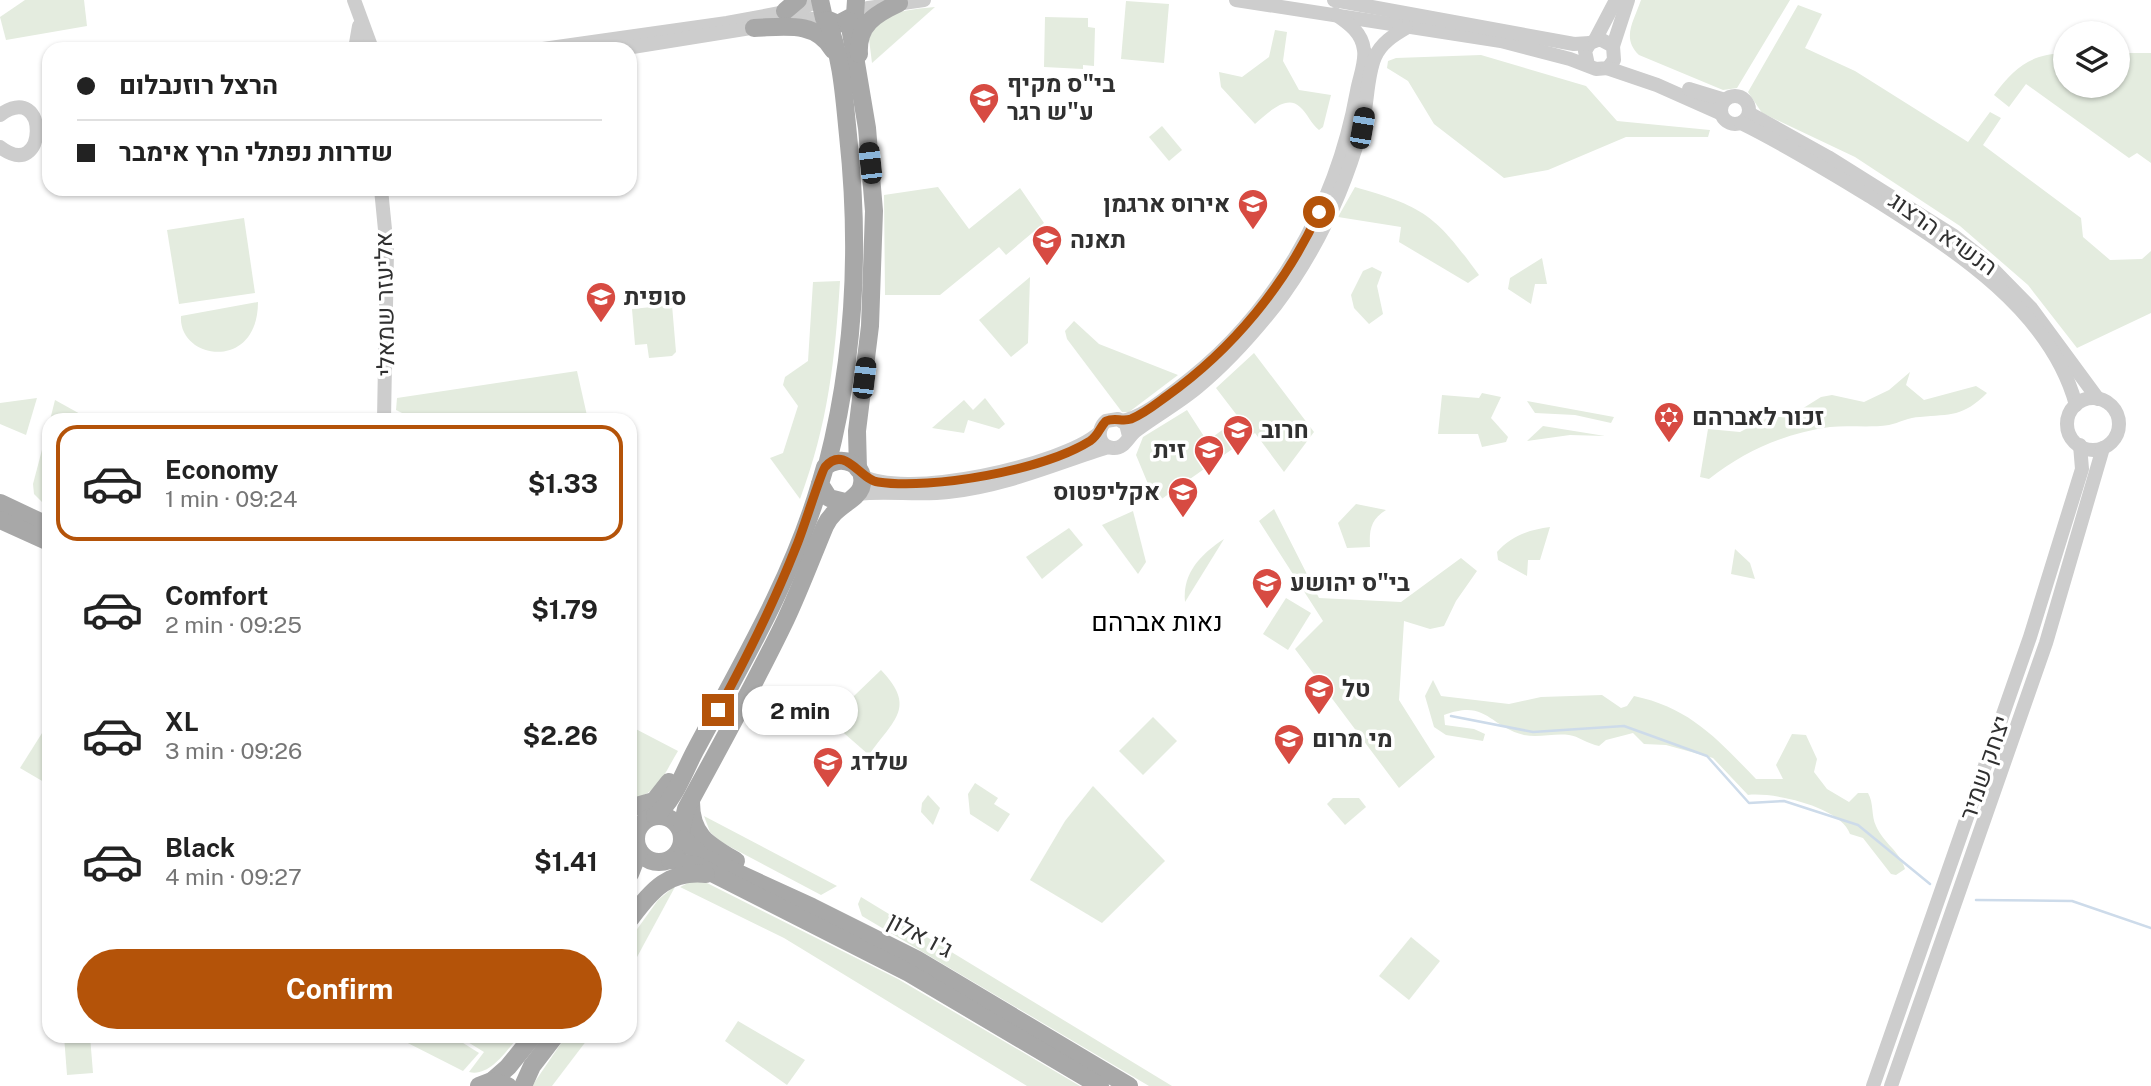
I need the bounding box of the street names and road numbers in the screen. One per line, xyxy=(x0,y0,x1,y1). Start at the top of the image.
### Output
street label: הנשיא הרצוג xyxy=(1884,186,2003,281)
street label: אליעזר שמאלי xyxy=(369,232,399,376)
street label: יצחק שמיר xyxy=(1953,712,2015,824)
street label: ג'ו אלון xyxy=(883,905,958,963)

